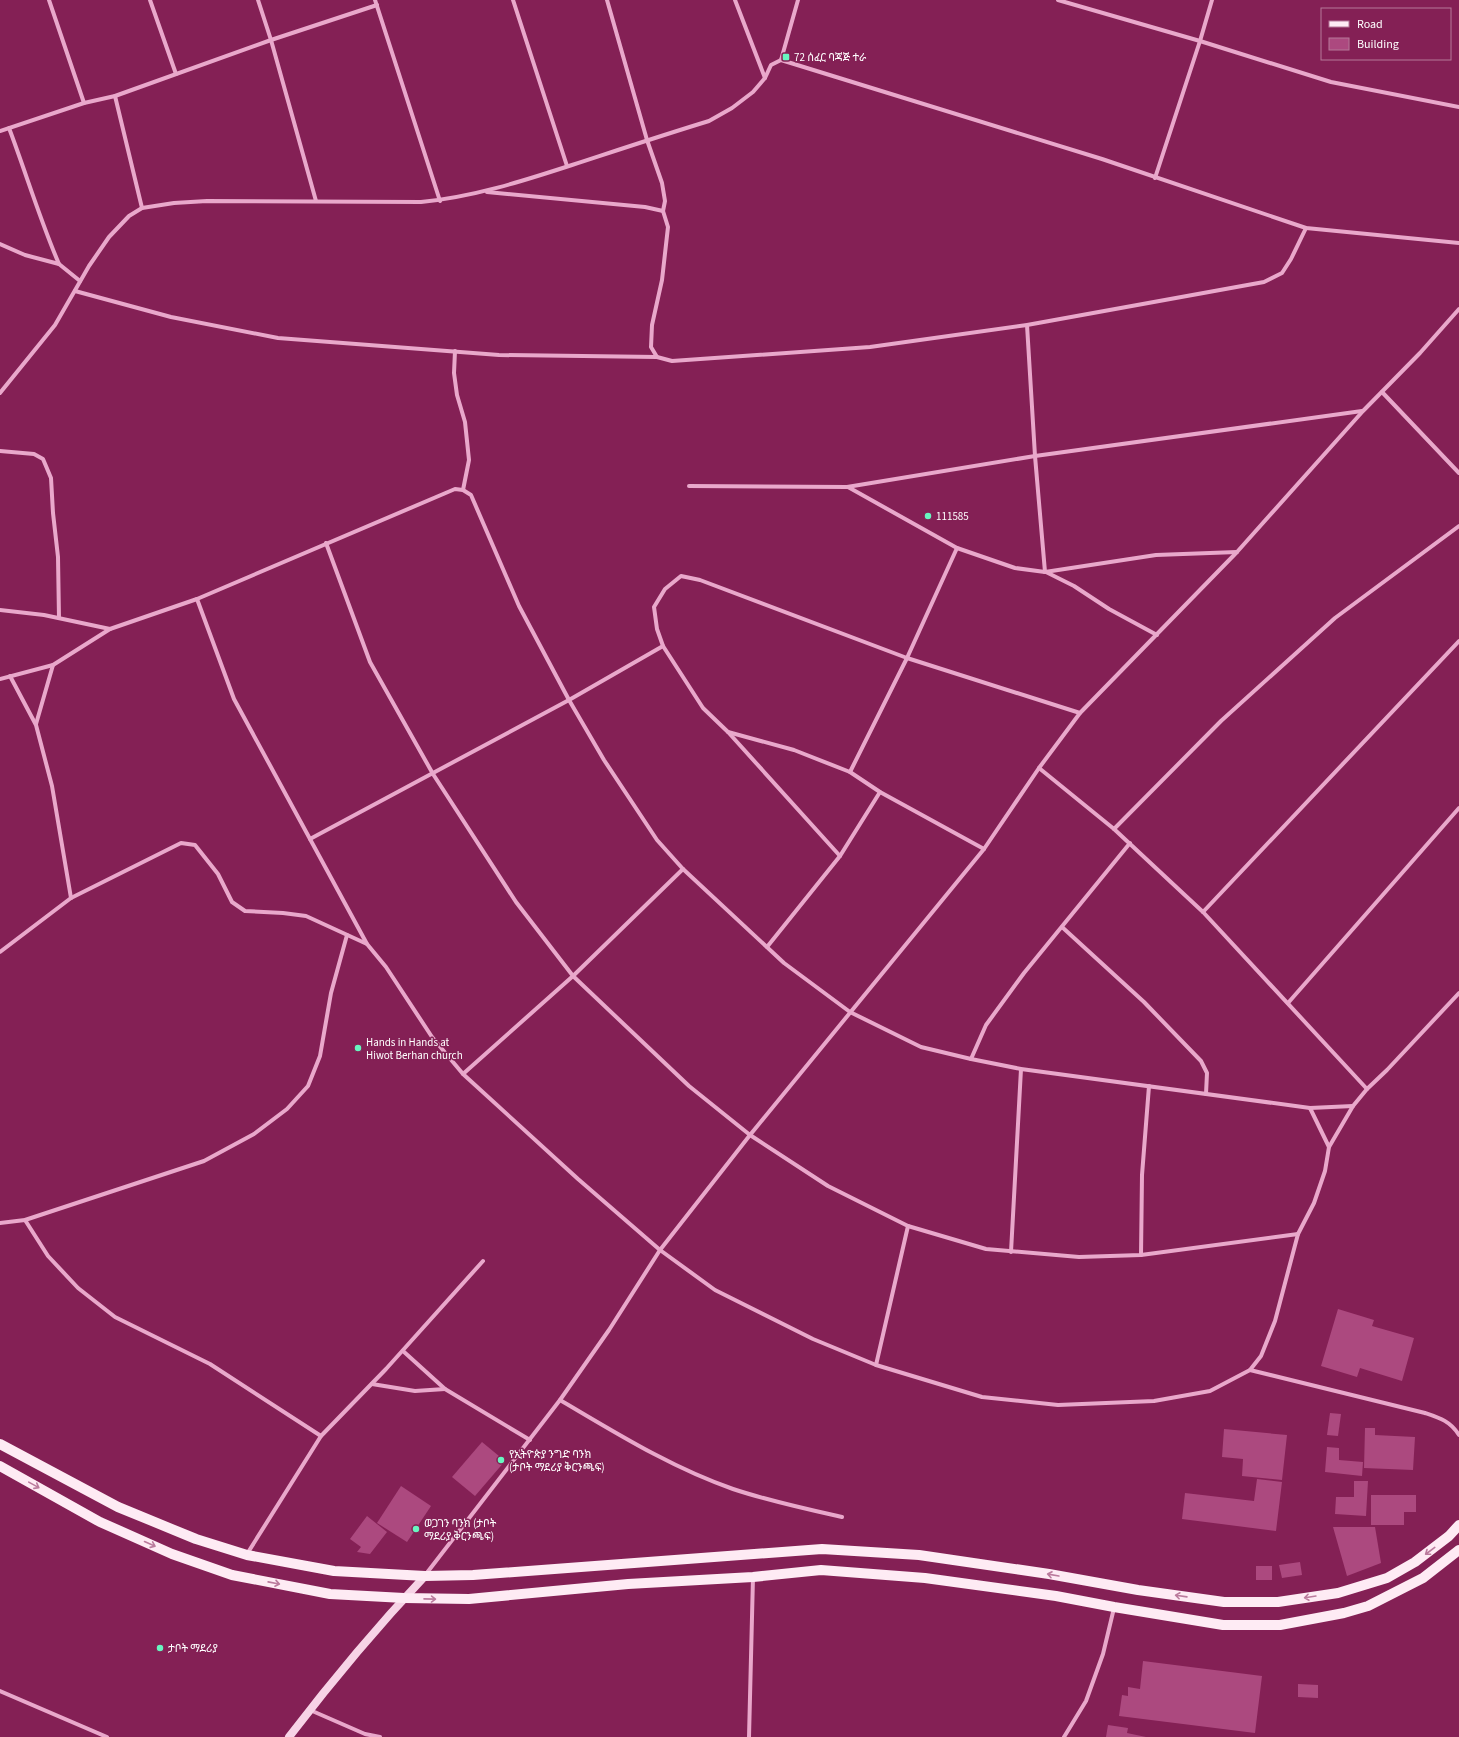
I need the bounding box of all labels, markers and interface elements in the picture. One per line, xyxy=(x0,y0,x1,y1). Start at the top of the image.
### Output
legend xyxy=(1321,8,1451,60)
text: Road xyxy=(1357,16,1383,33)
text: Building xyxy=(1357,36,1399,53)
place label: 72 ሰፈር ባጃጅ ተራ xyxy=(794,50,867,65)
marker: 72 ሰፈር ባጃጅ ተራ xyxy=(781,52,791,62)
place label: 111585 xyxy=(936,509,969,524)
marker: 111585 xyxy=(923,511,933,521)
place label: Hands in Hands at Hiwot Berhan church xyxy=(366,1035,463,1063)
marker: Hands in Hands at Hiwot Berhan church xyxy=(353,1043,363,1053)
place label: የኢትዮጵያ ንግድ ባንክ (ታቦት ማደሪያ ቅርንጫፍ) xyxy=(509,1447,605,1475)
marker: የኢትዮጵያ ንግድ ባንክ (ታቦት ማደሪያ ቅርንጫፍ) xyxy=(496,1455,506,1465)
one-way arrow xyxy=(28,1482,40,1490)
place label: ወጋገን ባንክ (ታቦት ማደሪያ ቅርንጫፍ) xyxy=(424,1516,497,1544)
marker: ወጋገን ባንክ (ታቦት ማደሪያ ቅርንጫፍ) xyxy=(411,1524,421,1534)
one-way arrow xyxy=(144,1541,156,1548)
one-way arrow xyxy=(1424,1546,1435,1555)
one-way arrow xyxy=(1047,1571,1060,1579)
one-way arrow xyxy=(267,1579,280,1587)
one-way arrow xyxy=(1175,1592,1188,1600)
one-way arrow xyxy=(1304,1593,1317,1601)
one-way arrow xyxy=(423,1595,436,1602)
place label: ታቦት ማደሪያ xyxy=(168,1641,218,1656)
marker: ታቦት ማደሪያ xyxy=(155,1643,165,1653)

